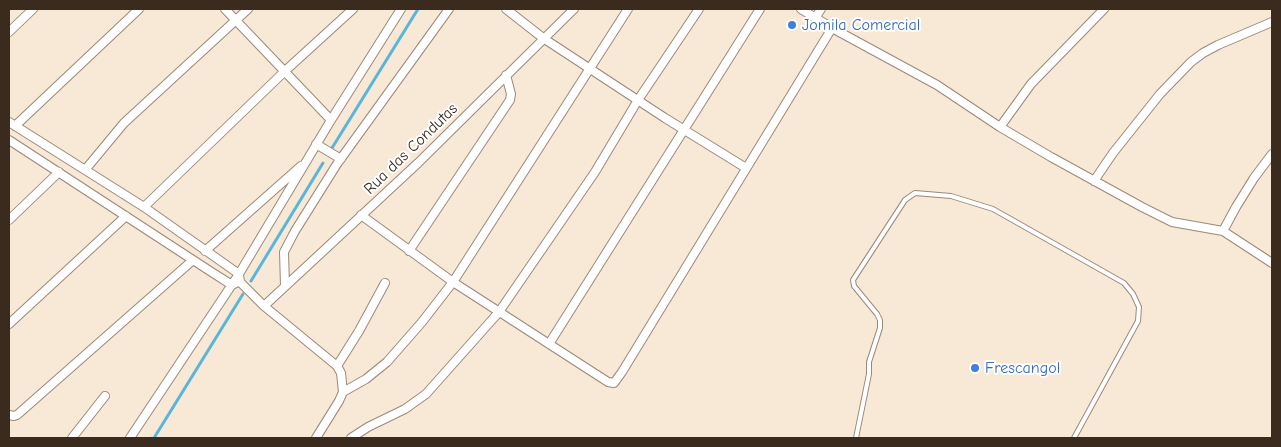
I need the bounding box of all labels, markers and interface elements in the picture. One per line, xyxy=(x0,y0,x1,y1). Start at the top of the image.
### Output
place label: Jomila Comercial xyxy=(802,15,920,35)
marker: Jomila Comercial xyxy=(786,19,798,31)
street label: Rua das Condutas xyxy=(360,99,462,199)
place label: Frescangol xyxy=(985,358,1060,378)
marker: Frescangol xyxy=(969,362,981,374)

